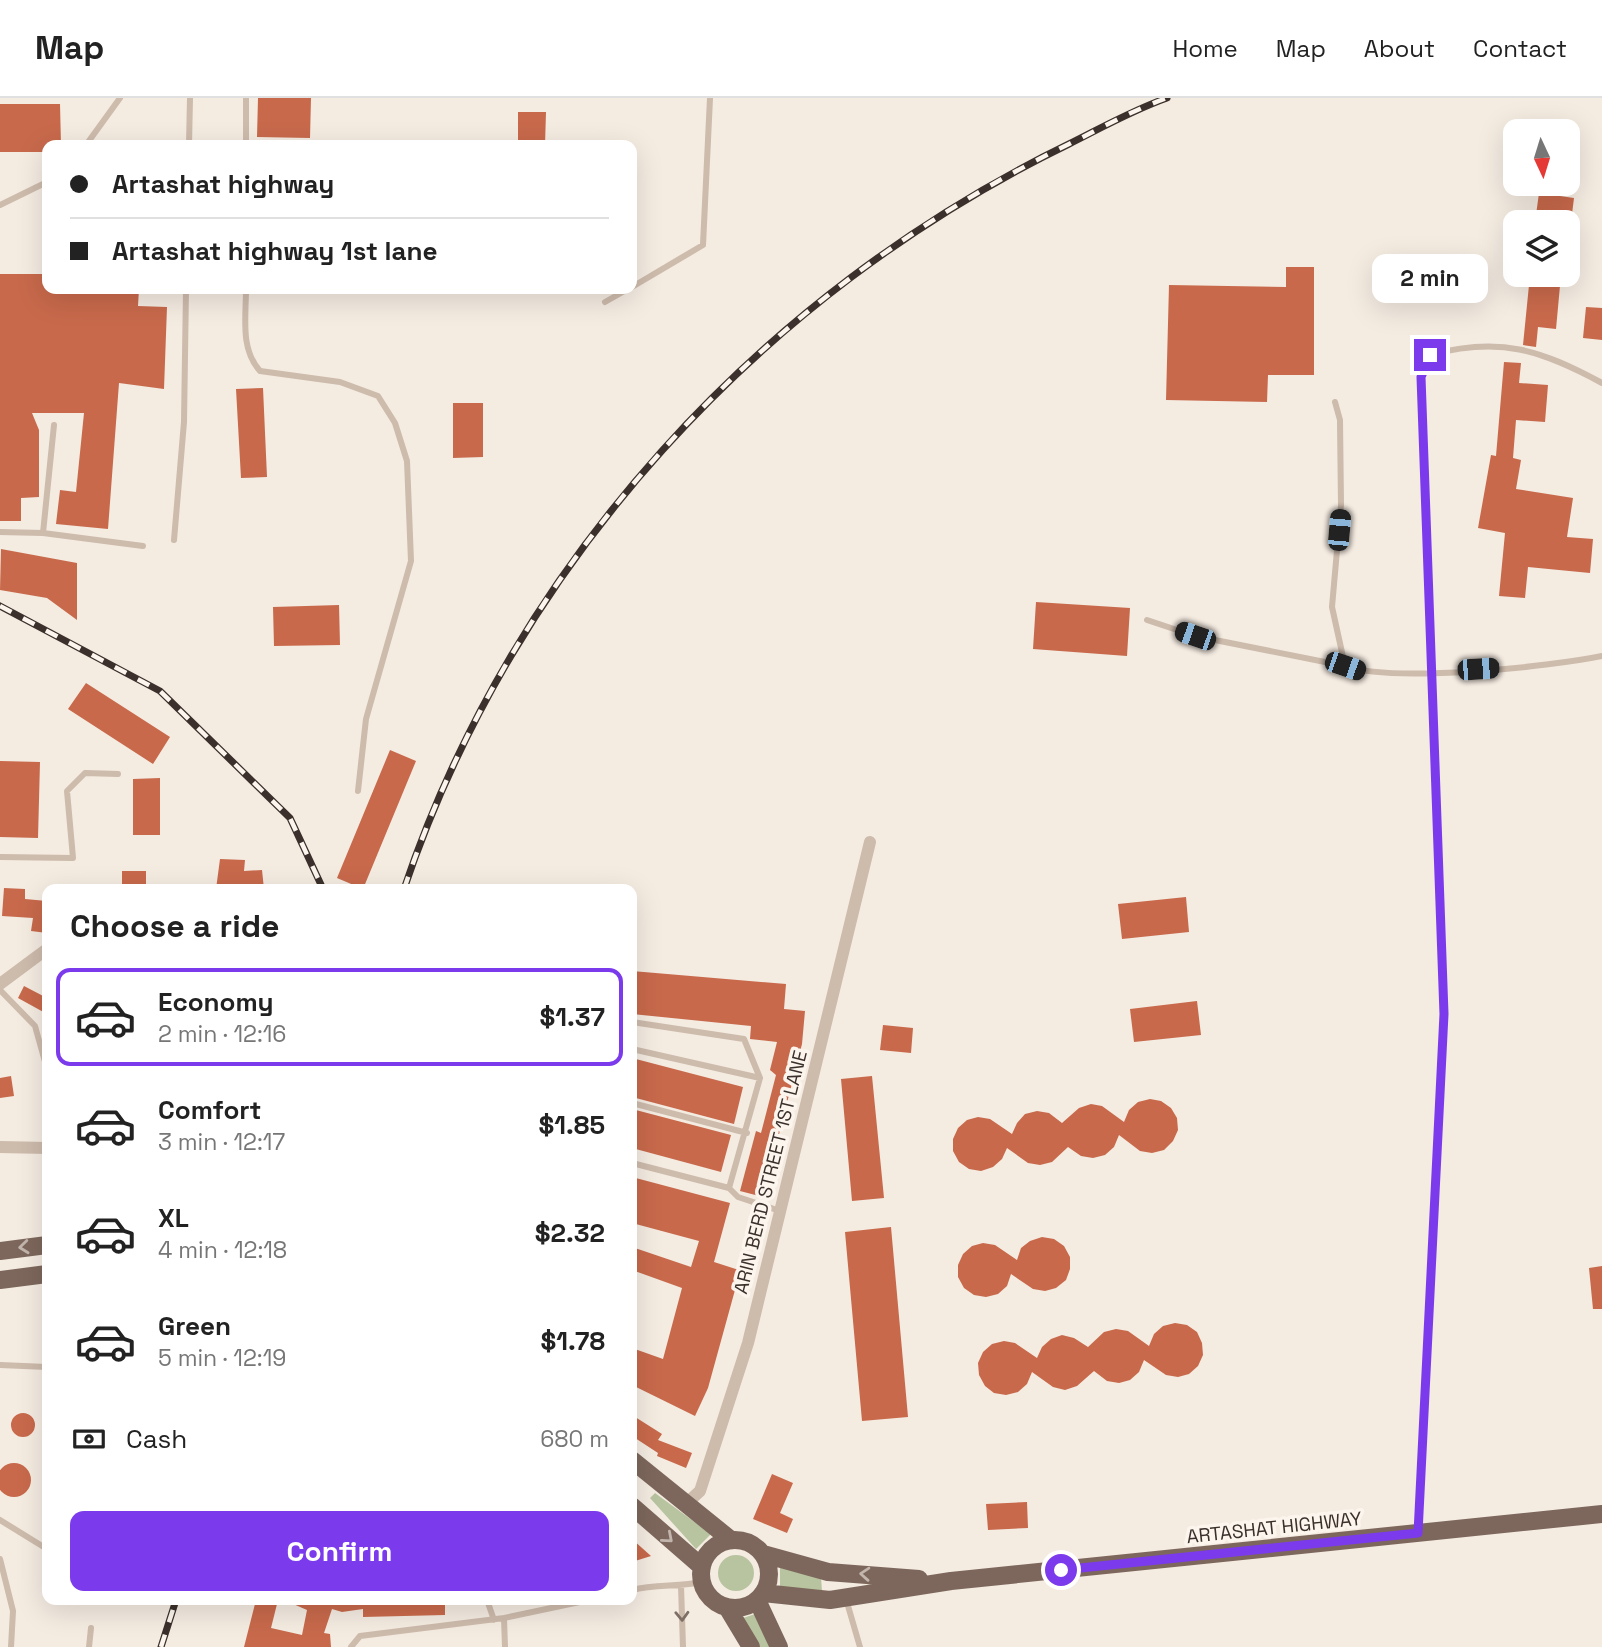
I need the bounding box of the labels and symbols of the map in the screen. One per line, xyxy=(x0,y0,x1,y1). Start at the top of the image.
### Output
north arrow xyxy=(1503,119,1580,196)
callout: 2 min xyxy=(1372,254,1488,302)
route end xyxy=(1414,339,1446,371)
car xyxy=(1327,508,1352,552)
car xyxy=(1172,619,1219,653)
car xyxy=(1322,649,1369,683)
car xyxy=(1457,657,1500,681)
street label: ARIN BERD STREET 1ST LANE xyxy=(728,1048,813,1297)
one-way arrow xyxy=(18,1239,29,1254)
street label: ARTASHAT HIGHWAY xyxy=(1185,1506,1363,1549)
one-way arrow xyxy=(660,1530,673,1542)
route start xyxy=(1045,1554,1077,1586)
one-way arrow xyxy=(859,1567,870,1582)
one-way arrow xyxy=(674,1611,689,1622)

